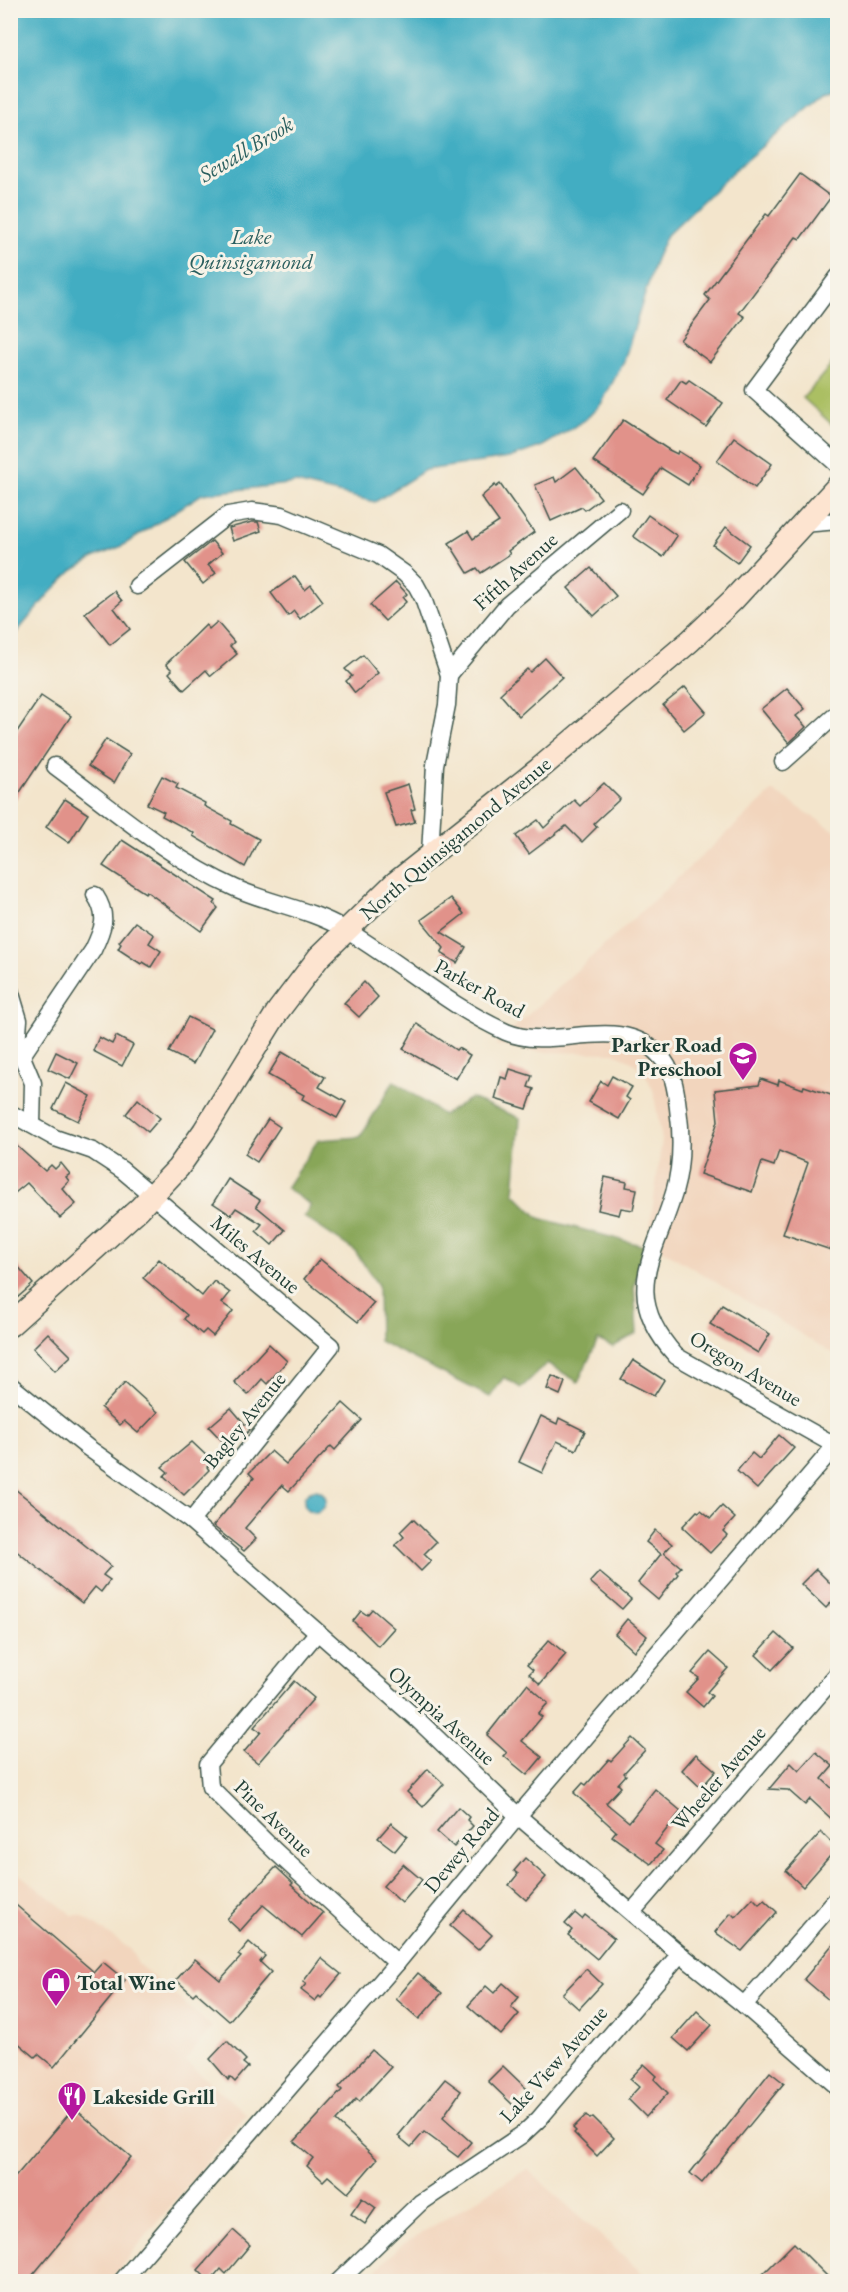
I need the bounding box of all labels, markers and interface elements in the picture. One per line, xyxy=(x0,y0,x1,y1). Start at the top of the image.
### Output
water label: Sewall Brook xyxy=(192,109,299,189)
water label: Lake Quinsigamond xyxy=(189,222,314,276)
street label: Fifth Avenue xyxy=(467,526,563,616)
street label: North Quinsigamond Avenue xyxy=(354,750,557,927)
street label: Parker Road xyxy=(430,952,530,1024)
place label: Parker Road Preschool xyxy=(611,1031,722,1082)
school or university icon: Parker Road Preschool xyxy=(727,1040,759,1082)
street label: Miles Avenue xyxy=(206,1209,306,1299)
street label: Oregon Avenue xyxy=(685,1324,807,1412)
street label: Bagley Avenue xyxy=(197,1366,291,1474)
street label: Olympia Avenue xyxy=(383,1660,501,1770)
street label: Wheeler Avenue xyxy=(665,1720,771,1836)
street label: Pine Avenue xyxy=(228,1773,320,1863)
street label: Dewey Road xyxy=(417,1801,505,1898)
shop icon: Total Wine xyxy=(40,1966,72,2008)
place label: Total Wine xyxy=(77,1969,176,1996)
street label: Lake View Avenue xyxy=(493,2000,613,2128)
restaurant icon: Lakeside Grill xyxy=(56,2080,88,2122)
place label: Lakeside Grill xyxy=(93,2083,215,2110)

